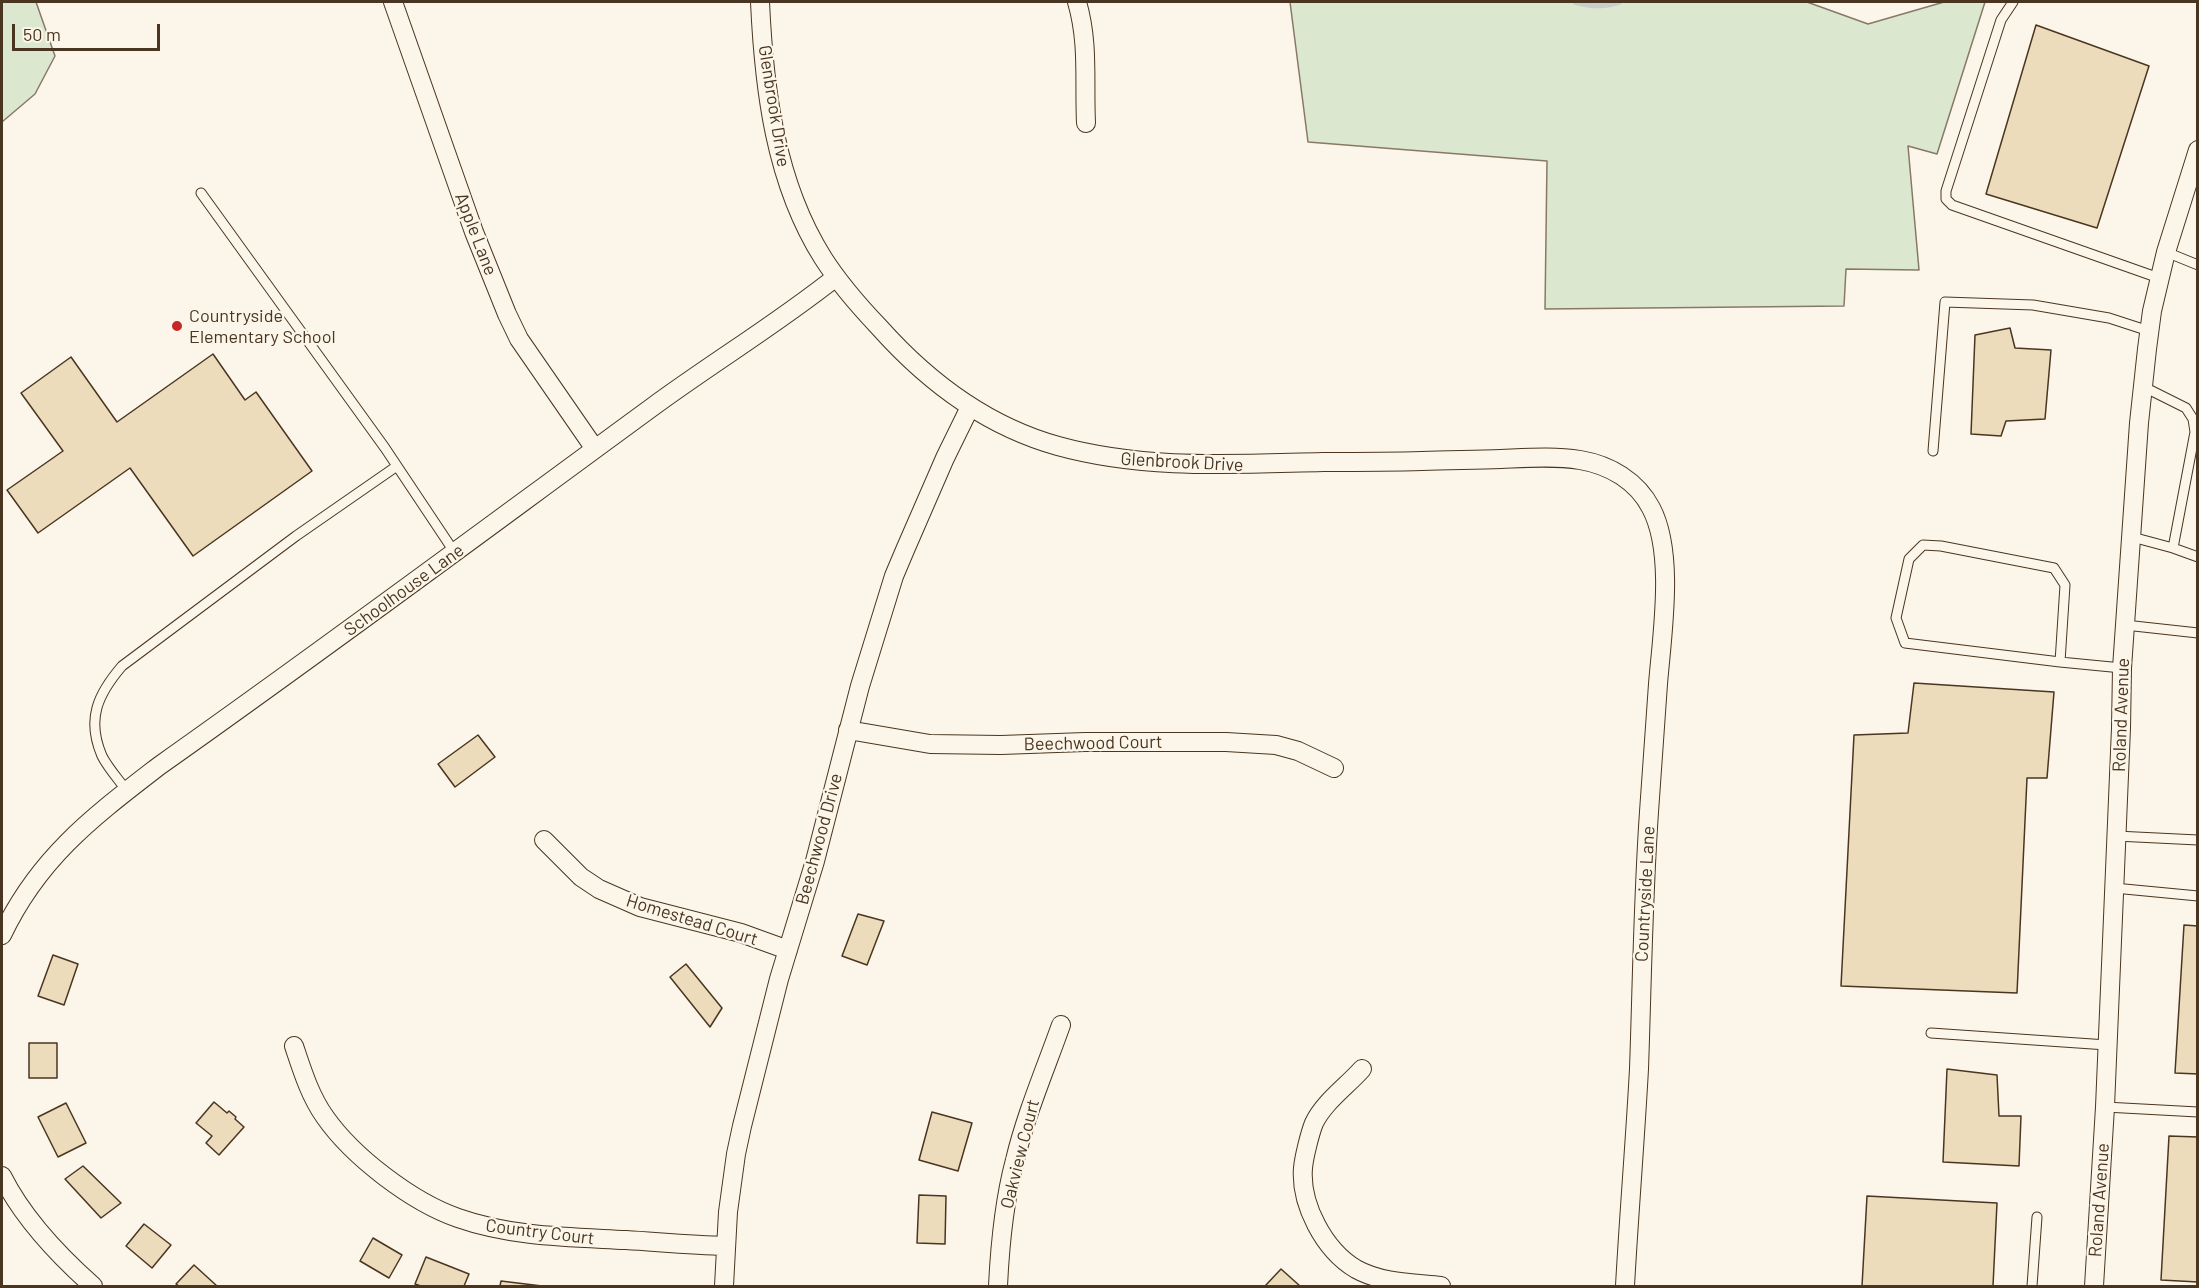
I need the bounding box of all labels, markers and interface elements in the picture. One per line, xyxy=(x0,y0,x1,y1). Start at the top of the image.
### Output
scale bar xyxy=(15,12,164,50)
text: 50 m xyxy=(23,23,61,45)
street label: Glenbrook Drive xyxy=(754,44,794,168)
street label: Apple Lane xyxy=(450,190,502,278)
place label: Countryside Elementary School xyxy=(189,305,336,348)
marker: Countryside Elementary School xyxy=(170,319,184,333)
street label: Glenbrook Drive xyxy=(1120,448,1244,476)
street label: Schoolhouse Lane xyxy=(340,539,468,641)
street label: Roland Avenue xyxy=(2108,657,2134,773)
street label: Beechwood Court xyxy=(1023,731,1163,755)
street label: Beechwood Drive xyxy=(791,771,847,907)
street label: Countryside Lane xyxy=(1631,825,1659,963)
street label: Homestead Court xyxy=(624,890,760,950)
street label: Oakview Court xyxy=(996,1097,1044,1211)
street label: Roland Avenue xyxy=(2084,1142,2114,1258)
street label: Country Court xyxy=(484,1215,596,1249)

